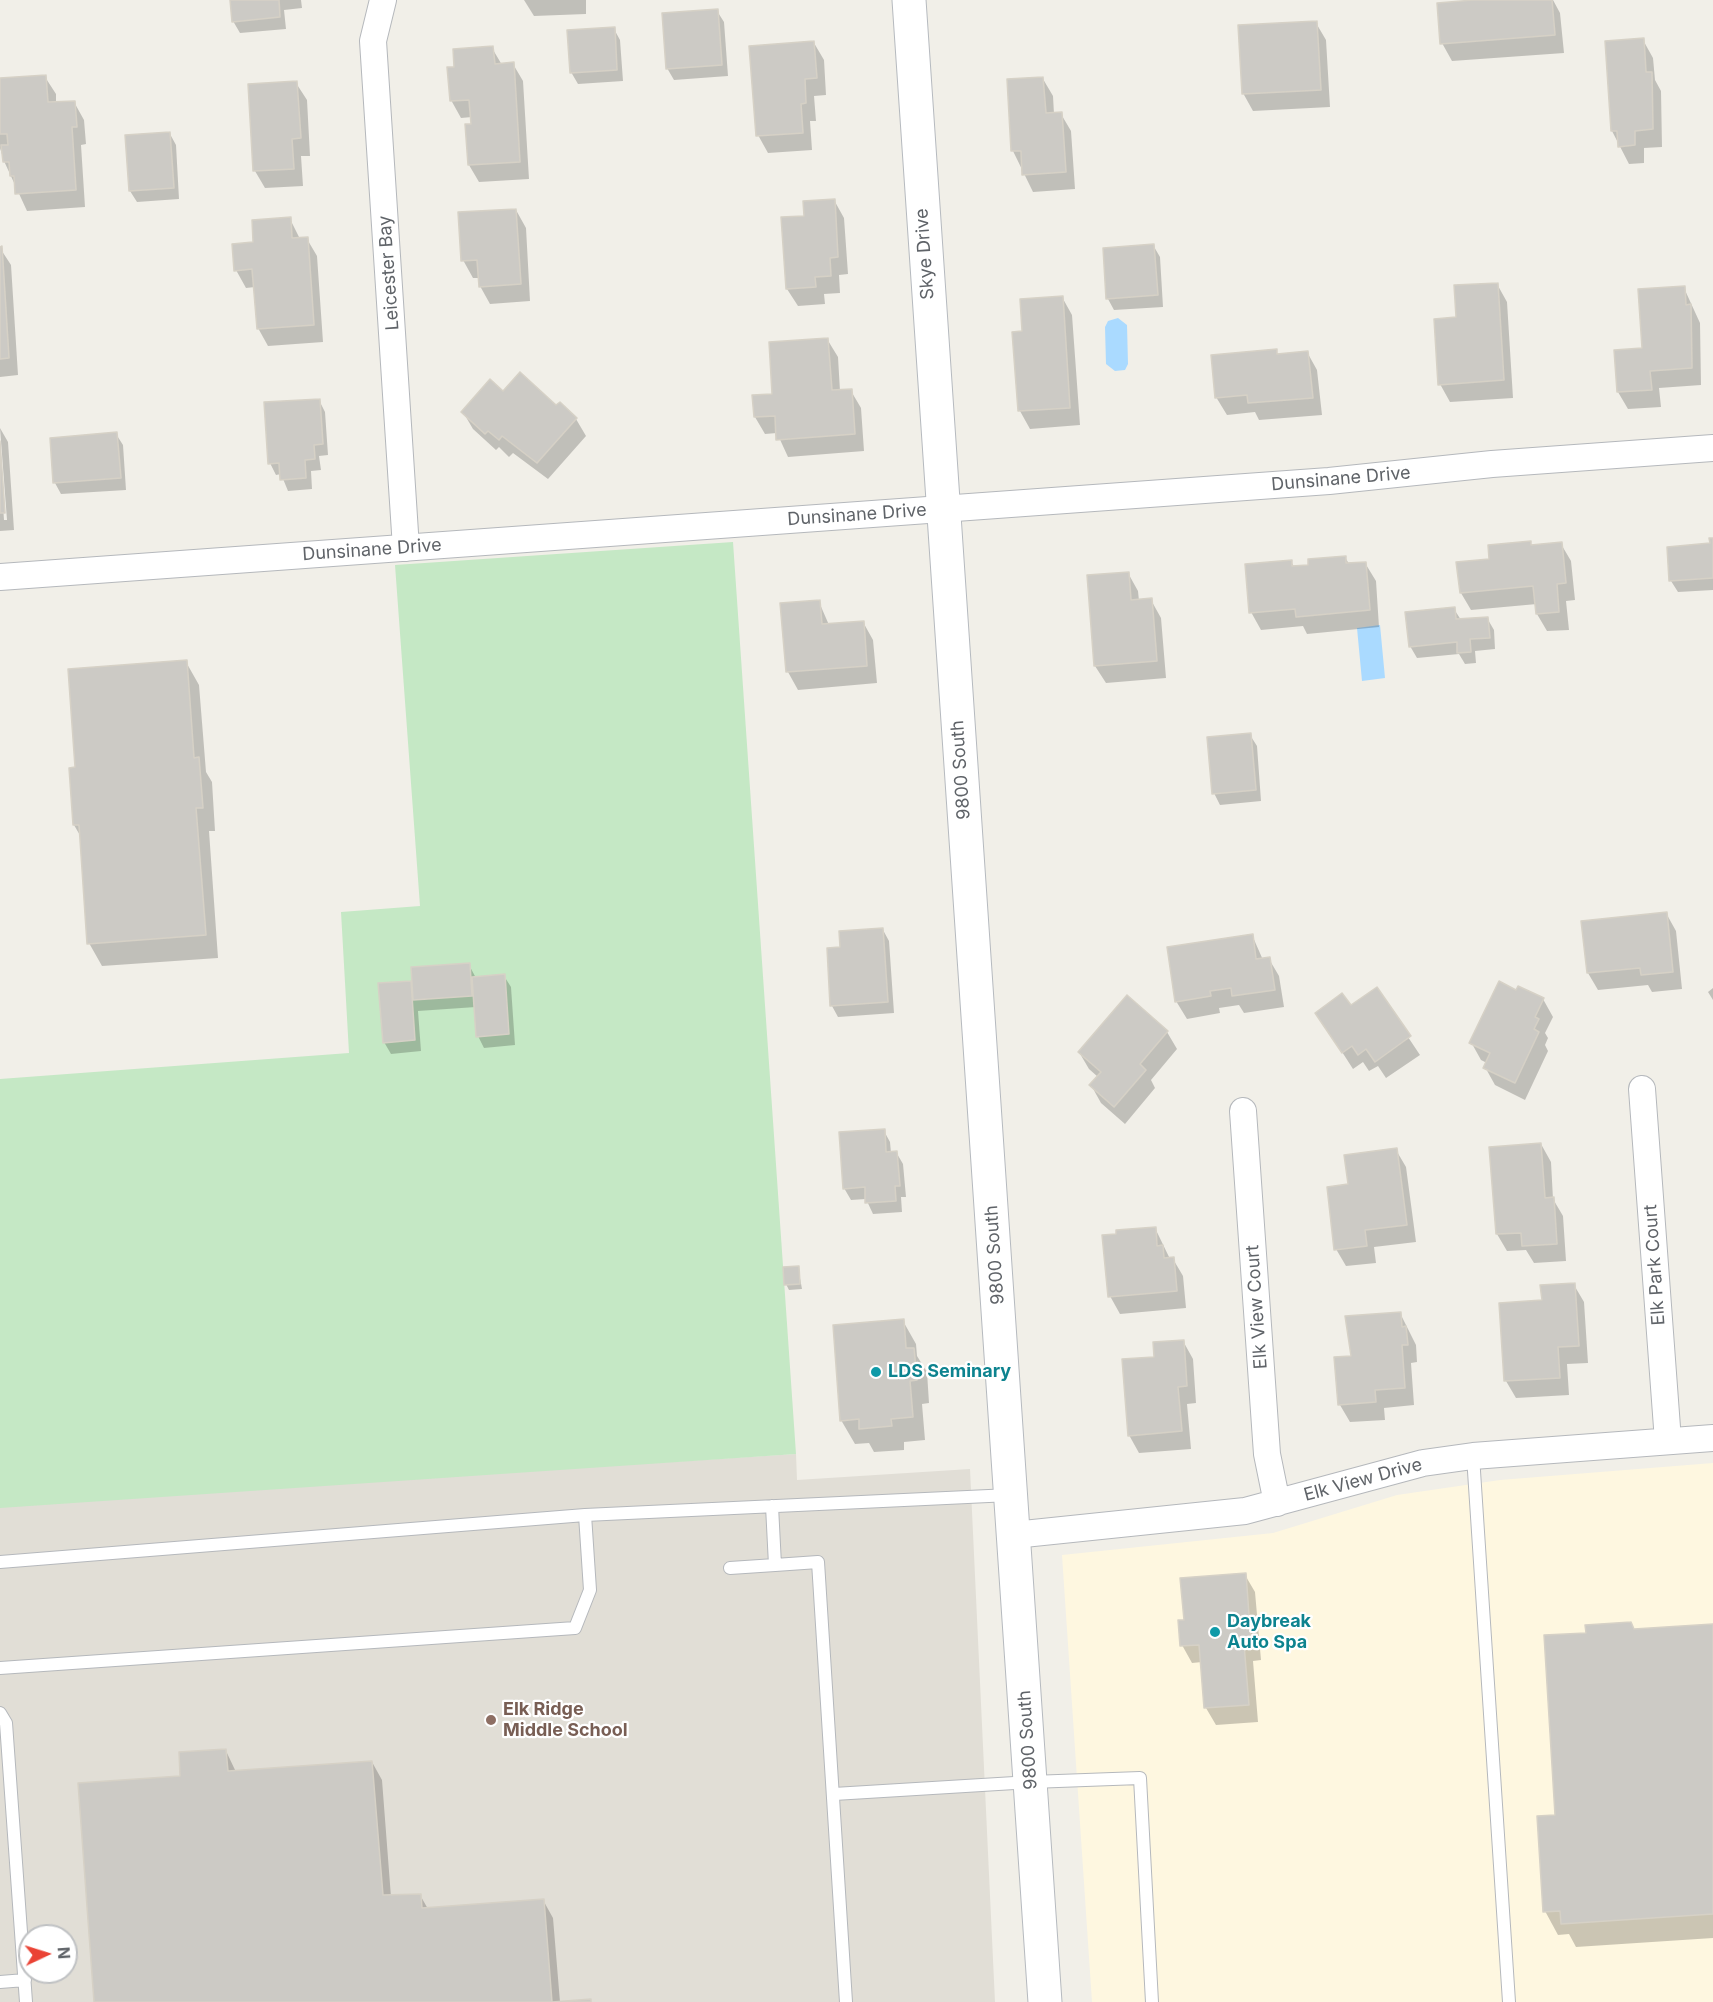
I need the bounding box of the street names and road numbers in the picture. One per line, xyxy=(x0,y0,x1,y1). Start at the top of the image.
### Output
street label: Skye Drive xyxy=(911,208,939,300)
street label: Leicester Bay xyxy=(374,215,404,331)
street label: Dunsinane Drive xyxy=(1270,462,1412,496)
street label: Dunsinane Drive xyxy=(787,499,927,531)
street label: Dunsinane Drive xyxy=(302,534,442,566)
street label: 9800 South xyxy=(947,720,975,820)
street label: Elk Park Court xyxy=(1640,1204,1670,1326)
street label: 9800 South xyxy=(981,1205,1009,1305)
street label: Elk View Court xyxy=(1242,1244,1272,1370)
street label: Elk View Drive xyxy=(1302,1454,1424,1506)
street label: 9800 South xyxy=(1014,1690,1042,1790)

